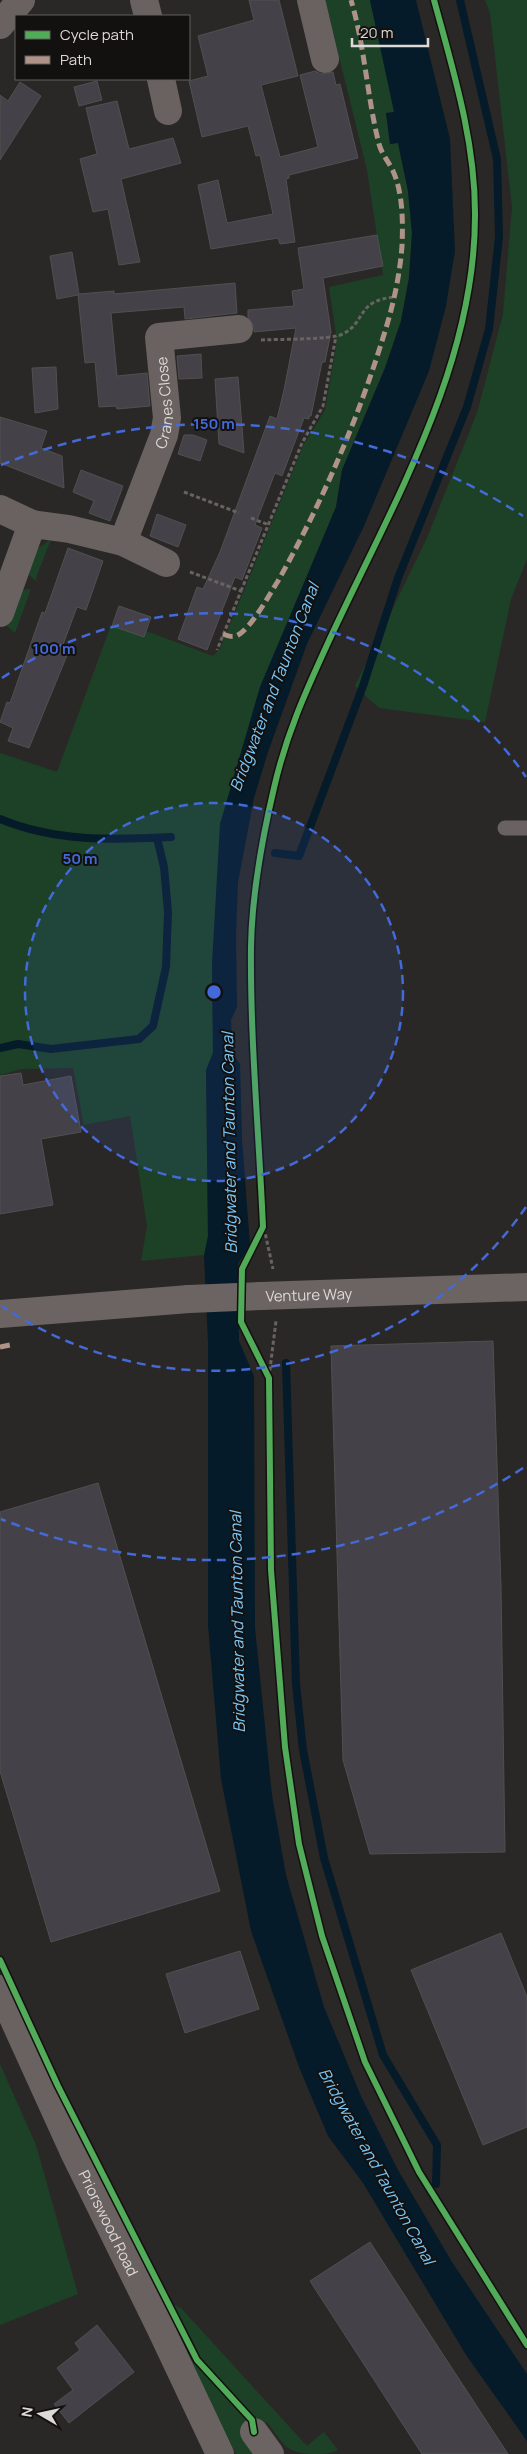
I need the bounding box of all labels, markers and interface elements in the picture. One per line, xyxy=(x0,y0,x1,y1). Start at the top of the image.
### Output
legend xyxy=(15,15,190,80)
scale bar xyxy=(352,15,428,47)
text: 20 m xyxy=(360,22,393,43)
text: Cycle path xyxy=(60,24,134,45)
text: Path xyxy=(60,49,92,70)
street label: Cranes Close xyxy=(149,356,178,452)
text: 150 m xyxy=(193,413,235,434)
water label: Bridgwater and Taunton Canal xyxy=(224,578,325,794)
text: 100 m xyxy=(33,638,75,659)
text: 50 m xyxy=(62,848,98,869)
centre of rings xyxy=(205,983,223,1001)
water label: Bridgwater and Taunton Canal xyxy=(216,1030,242,1254)
street label: Venture Way xyxy=(265,1282,353,1306)
water label: Bridgwater and Taunton Canal xyxy=(224,1509,250,1733)
water label: Bridgwater and Taunton Canal xyxy=(314,2064,441,2270)
street label: Priorswood Road xyxy=(74,2166,144,2280)
north arrow xyxy=(15,2389,65,2439)
text: N xyxy=(16,2405,37,2418)

